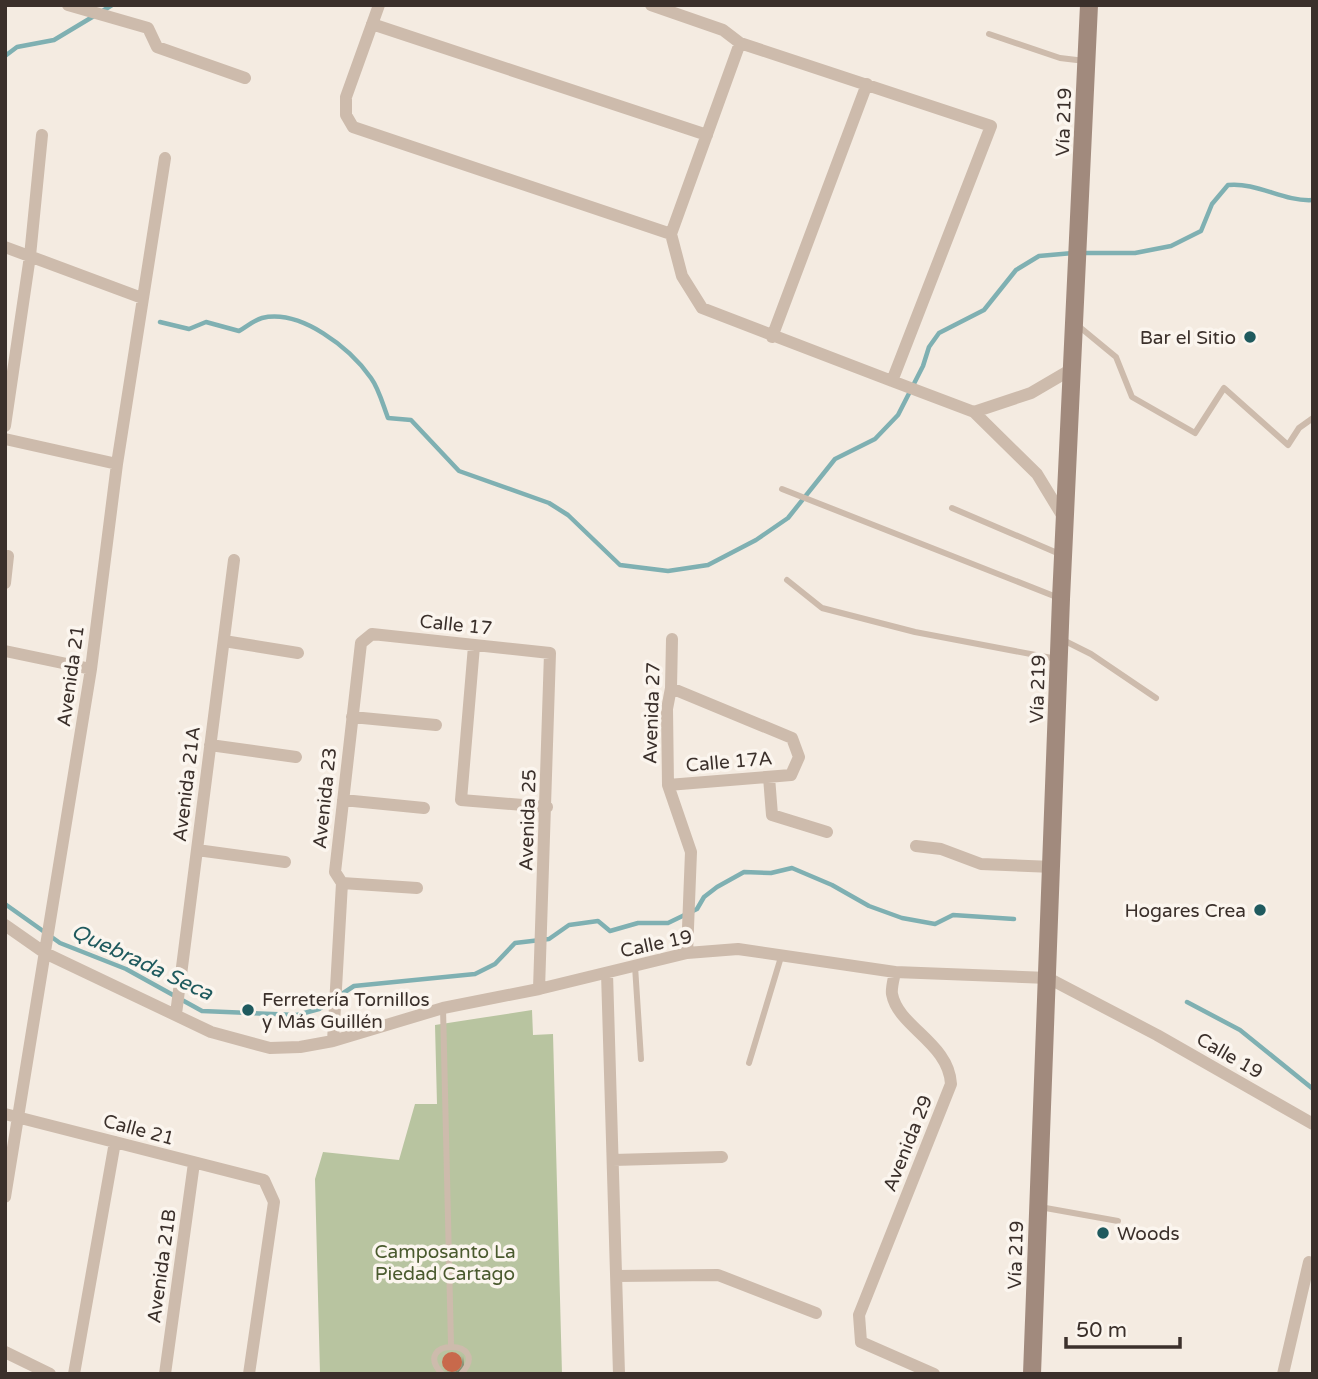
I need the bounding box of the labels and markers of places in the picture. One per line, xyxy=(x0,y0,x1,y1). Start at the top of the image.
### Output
place label: Bar el Sitio xyxy=(1140,327,1236,349)
marker: Bar el Sitio xyxy=(1242,329,1258,345)
place label: Hogares Crea xyxy=(1124,900,1246,922)
marker: Hogares Crea xyxy=(1252,902,1268,918)
place label: Ferretería Tornillos y Más Guillén xyxy=(262,989,430,1033)
marker: Ferretería Tornillos y Más Guillén xyxy=(240,1002,256,1018)
place label: Woods xyxy=(1117,1223,1180,1245)
marker: Woods xyxy=(1095,1225,1111,1241)

